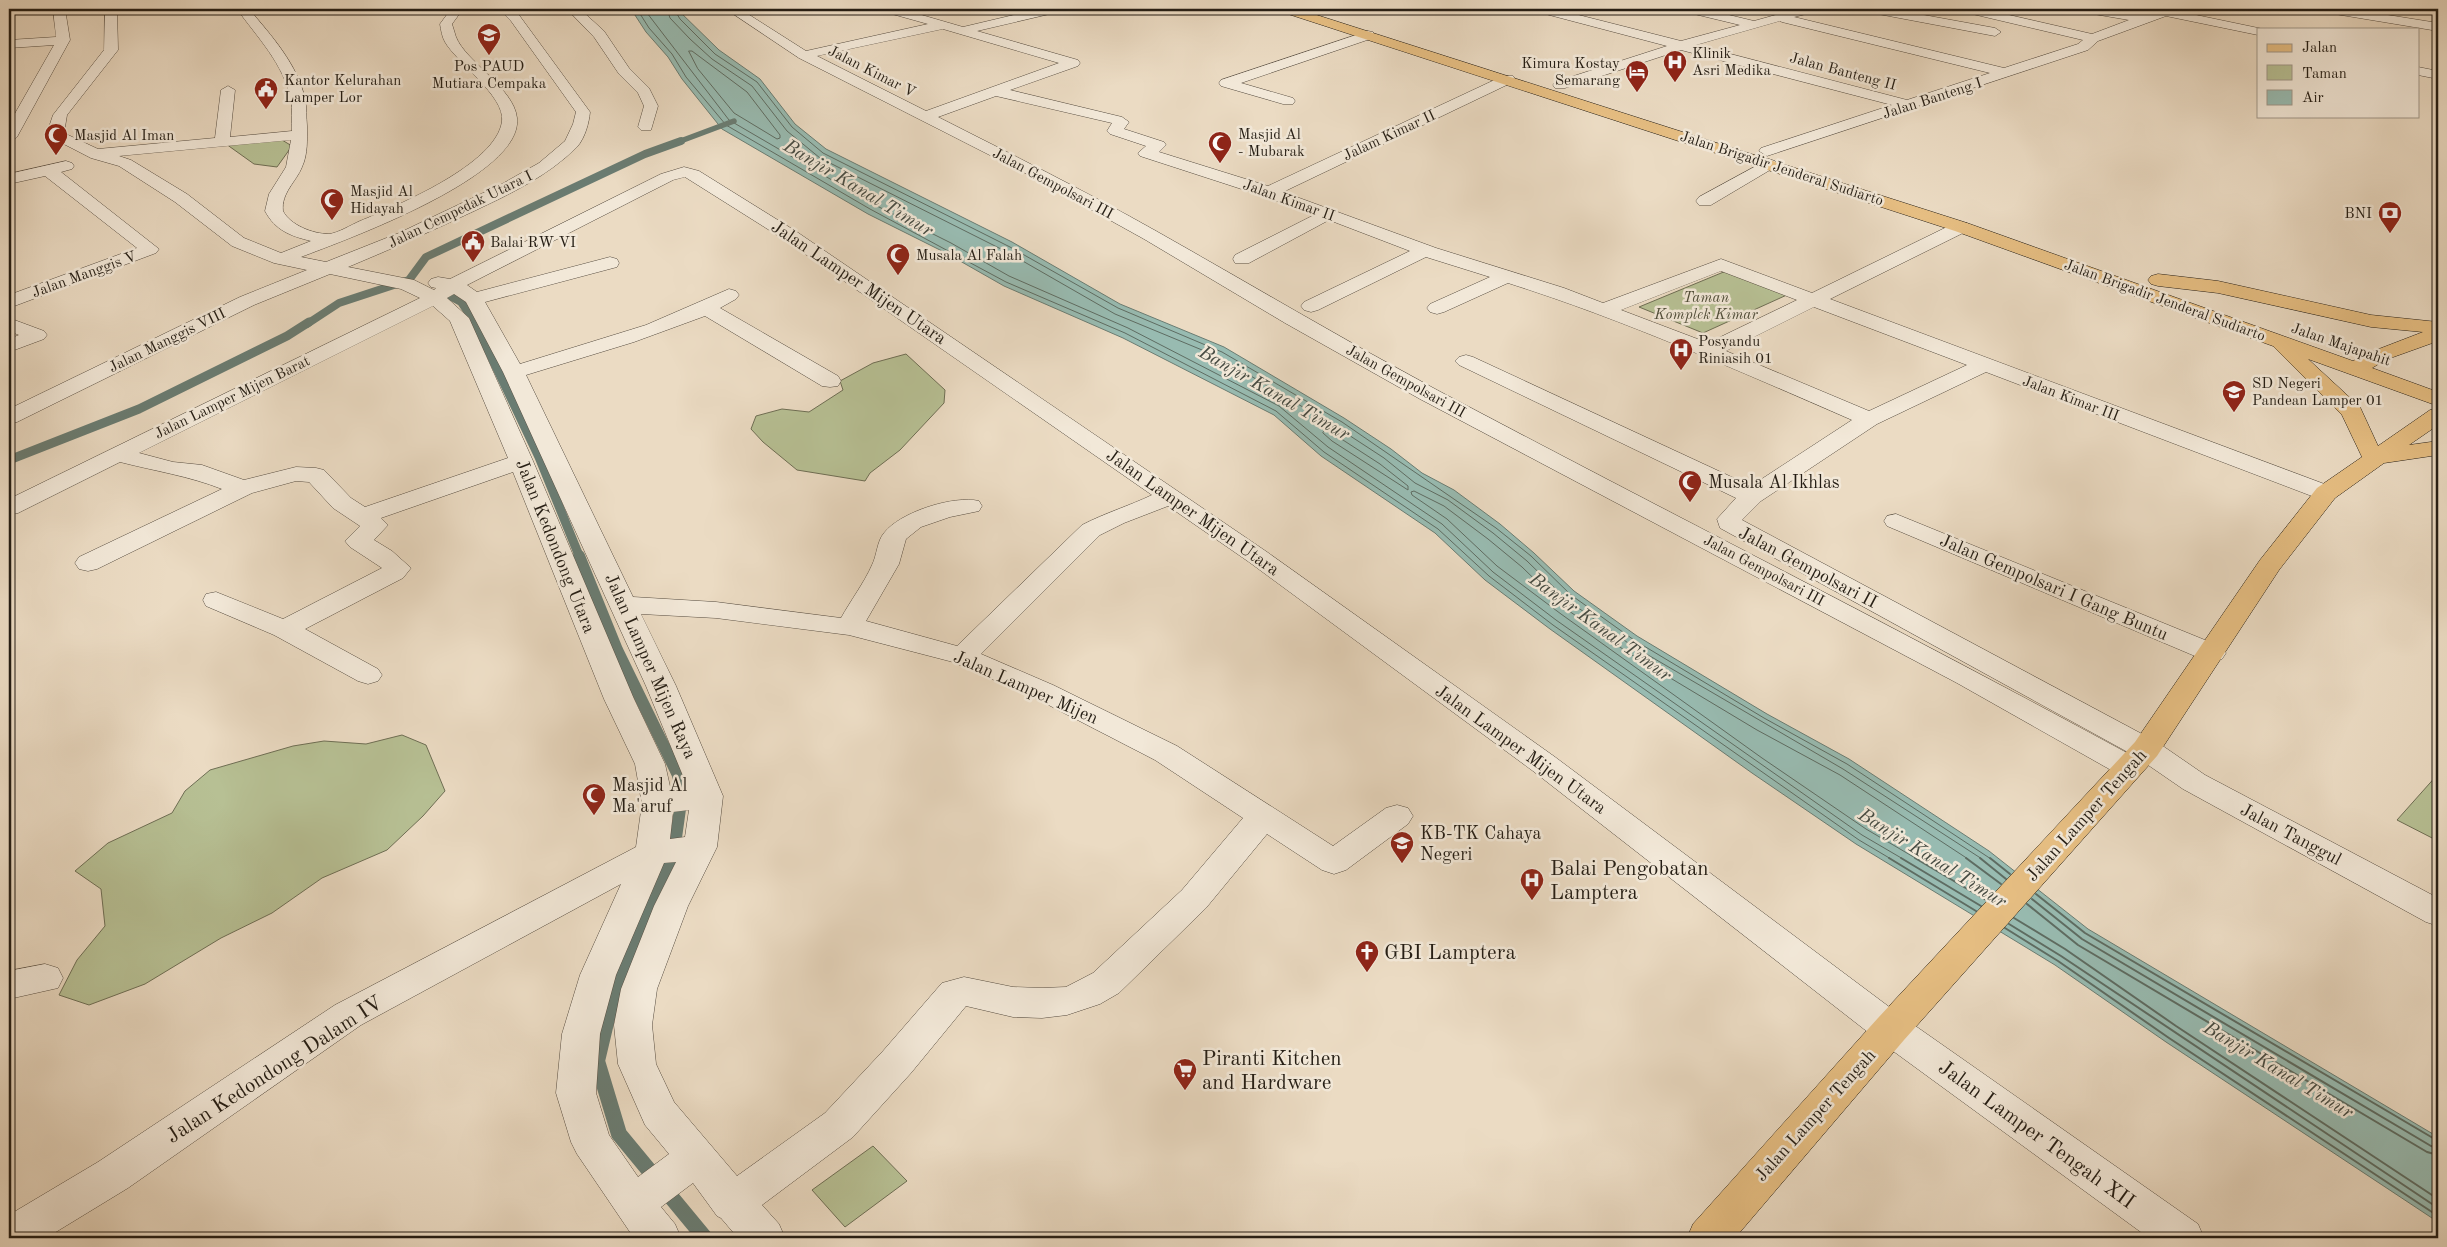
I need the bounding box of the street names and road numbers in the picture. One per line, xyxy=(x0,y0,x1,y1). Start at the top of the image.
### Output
street label: Jalan Kimar V xyxy=(825,44,918,101)
street label: Jalan Banteng II xyxy=(1788,51,1898,94)
street label: Jalan Banteng I xyxy=(1881,76,1984,123)
street label: Jalam Kimar II xyxy=(1341,108,1438,164)
street label: Jalan Brigadir Jenderal Sudiarto xyxy=(1678,129,1885,209)
street label: Jalan Gempolsari III xyxy=(990,146,1115,222)
street label: Jalan Cempedak Utara I xyxy=(386,169,535,252)
street label: Jalan Kimar II xyxy=(1241,178,1336,225)
street label: Jalan Lamper Mijen Utara xyxy=(768,218,949,348)
street label: Jalan Manggis V xyxy=(30,249,139,301)
street label: Jalan Brigadir Jenderal Sudiarto xyxy=(2062,258,2267,345)
street label: Jalan Manggis VIII xyxy=(107,307,228,376)
street label: Jalan Majapahit xyxy=(2289,321,2392,369)
street label: Jalan Gempolsari III xyxy=(1343,343,1468,421)
street label: Jalan Lamper Mijen Barat xyxy=(153,354,313,443)
street label: Jalan Kimar III xyxy=(2020,374,2121,425)
street label: Jalan Lamper Mijen Utara xyxy=(1103,446,1282,580)
street label: Jalan Kedondong Utara xyxy=(512,457,598,636)
street label: Jalan Gempolsari II xyxy=(1735,524,1880,612)
street label: Jalan Gempolsari I Gang Buntu xyxy=(1937,532,2171,644)
street label: Jalan Gempolsari III xyxy=(1701,533,1826,609)
street label: Jalan Lamper Mijen Raya xyxy=(601,571,699,762)
street label: Jalan Lamper Mijen xyxy=(951,648,1101,728)
street label: Jalan Lamper Mijen Utara xyxy=(1432,682,1609,818)
street label: Jalan Lamper Tengah xyxy=(2023,746,2151,885)
street label: Jalan Tanggul xyxy=(2237,801,2344,869)
street label: Jalan Kedondong Dalam IV xyxy=(163,993,387,1148)
street label: Jalan Lamper Tengah xyxy=(1752,1046,1880,1185)
street label: Jalan Lamper Tengah XII xyxy=(1934,1057,2138,1213)

